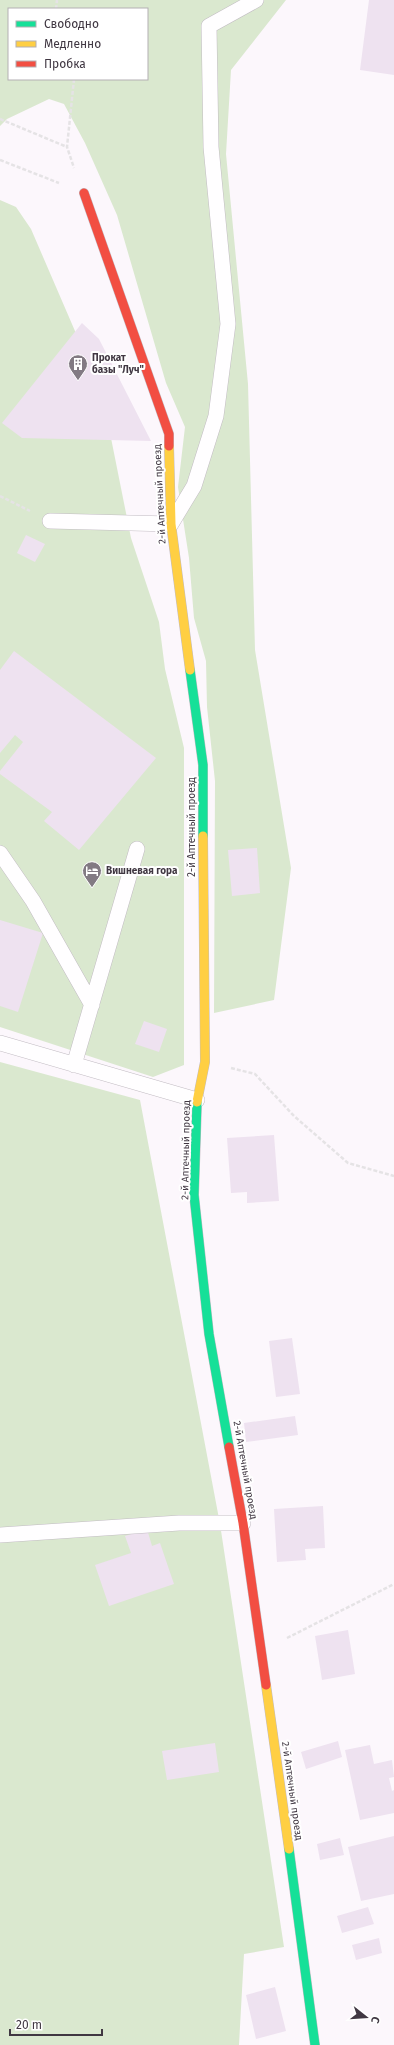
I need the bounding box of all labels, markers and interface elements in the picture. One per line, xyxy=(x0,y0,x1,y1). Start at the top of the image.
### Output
legend xyxy=(8,8,148,80)
text: Свободно xyxy=(44,17,99,31)
text: Медленно xyxy=(44,37,101,51)
text: Пробка xyxy=(44,57,86,71)
place label: Прокат базы "Луч" xyxy=(92,352,144,376)
building icon: Прокат базы "Луч" xyxy=(67,353,89,381)
street label: 2-й Аптечный проезд xyxy=(151,443,169,544)
street label: 2-й Аптечный проезд xyxy=(186,777,198,877)
hotel icon: Вишневая гора xyxy=(81,860,103,888)
place label: Вишневая гора xyxy=(106,865,178,877)
street label: 2-й Аптечный проезд xyxy=(179,1100,193,1200)
street label: 2-й Аптечный проезд xyxy=(230,1420,260,1521)
street label: 2-й Аптечный проезд xyxy=(279,1741,305,1842)
north arrow xyxy=(346,1997,386,2037)
scale bar xyxy=(10,2011,102,2037)
text: С xyxy=(368,2015,382,2025)
text: 20 m xyxy=(16,2018,42,2032)

